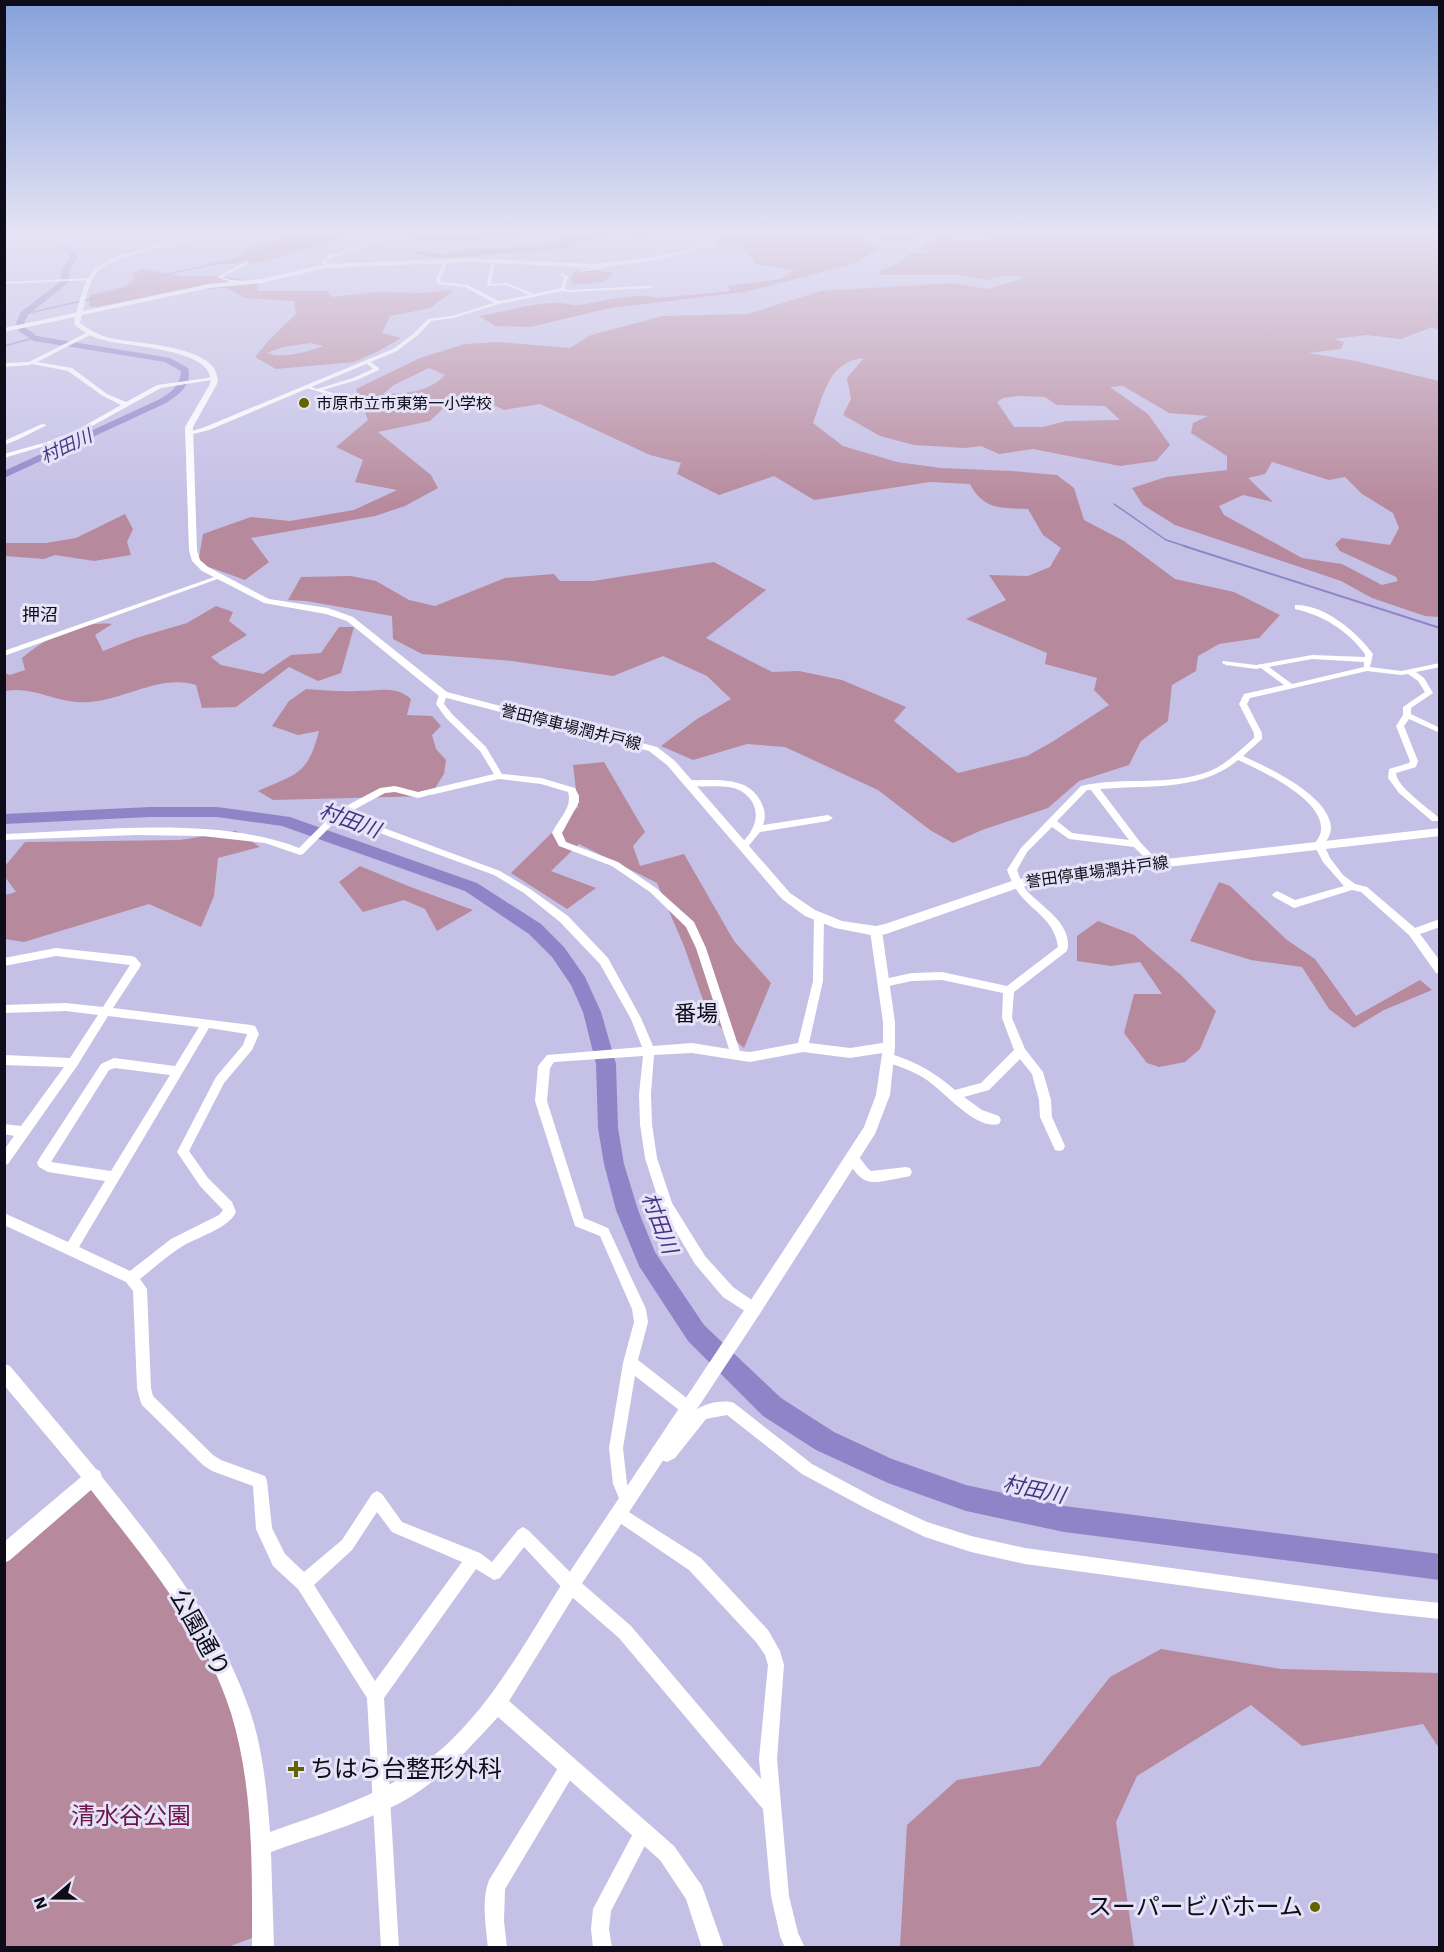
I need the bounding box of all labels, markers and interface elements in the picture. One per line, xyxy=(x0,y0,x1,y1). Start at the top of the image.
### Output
place label: 市原市立市東第一小学校 xyxy=(316,394,492,413)
marker: 市原市立市東第一小学校 xyxy=(297,396,311,410)
water label: 村田川 xyxy=(37,424,97,467)
district label: 押沼 xyxy=(22,604,58,625)
street label: 誉田停車場潤井戸線 xyxy=(499,700,643,754)
water label: 村田川 xyxy=(316,797,386,843)
street label: 誉田停車場潤井戸線 xyxy=(1024,853,1170,891)
district label: 番場 xyxy=(674,1001,718,1026)
water label: 村田川 xyxy=(637,1189,684,1259)
water label: 村田川 xyxy=(1001,1470,1069,1508)
street label: 公園通り xyxy=(164,1584,236,1682)
place label: ちはら台整形外科 xyxy=(310,1755,502,1783)
marker: ちはら台整形外科 xyxy=(287,1760,305,1778)
park label: 清水谷公園 xyxy=(71,1802,191,1830)
north arrow xyxy=(24,1868,84,1928)
place label: スーパービバホーム xyxy=(1088,1893,1303,1921)
text: N xyxy=(29,1894,51,1912)
marker: スーパービバホーム xyxy=(1308,1900,1322,1914)

